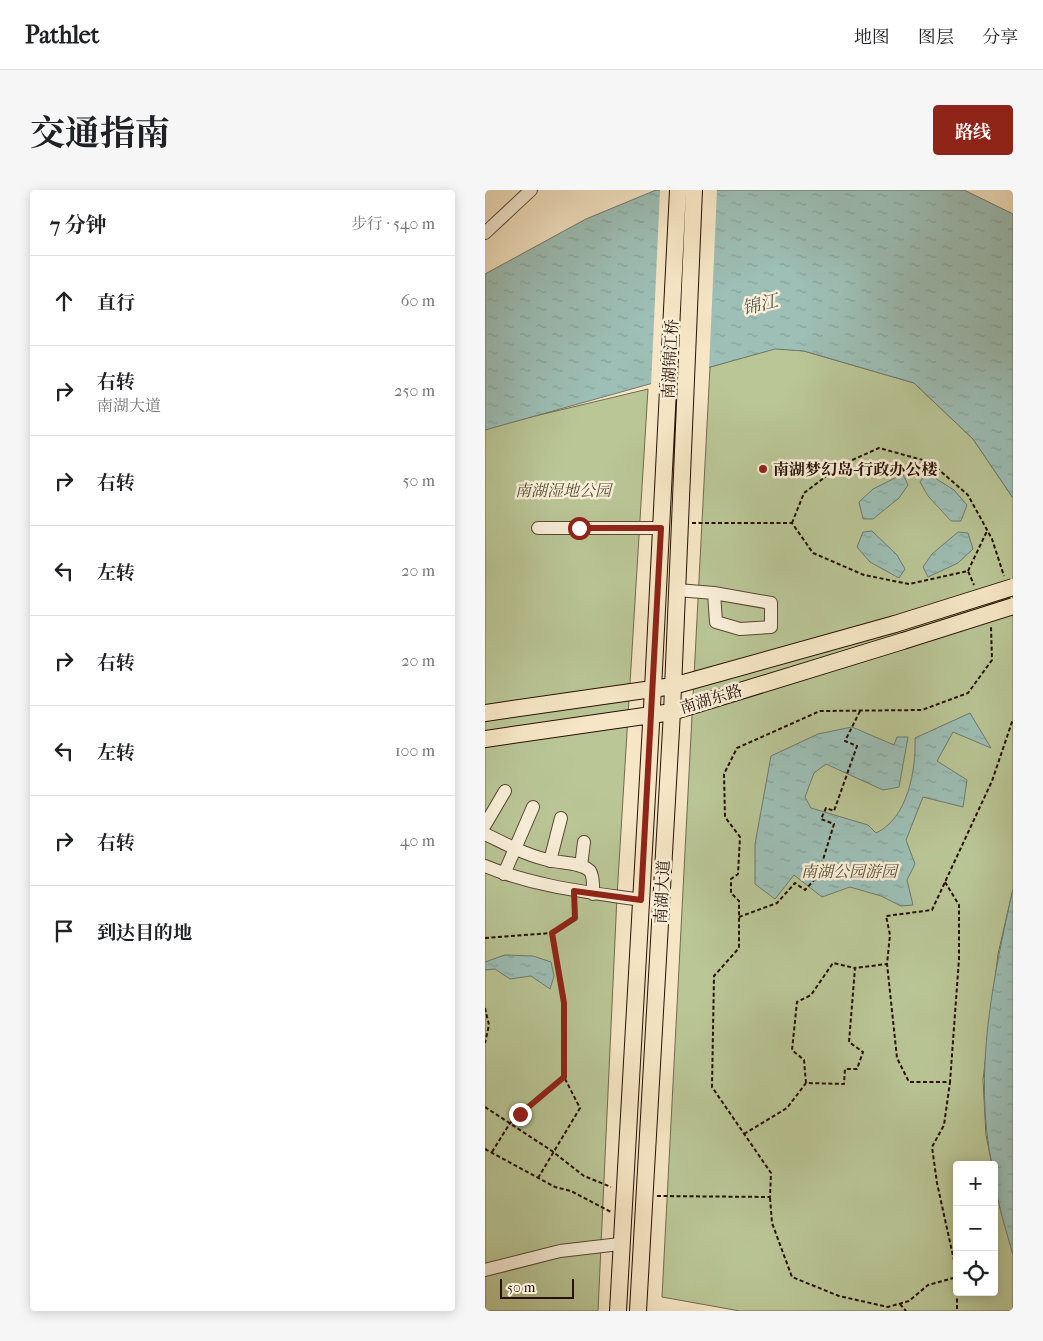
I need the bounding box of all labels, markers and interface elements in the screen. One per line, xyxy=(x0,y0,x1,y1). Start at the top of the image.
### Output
text: Pathlet xyxy=(25,21,99,49)
text: 地图 xyxy=(854,27,890,48)
text: 图层 xyxy=(918,27,954,48)
text: 分享 xyxy=(982,27,1018,48)
button: 路线 xyxy=(933,105,1013,155)
text: 交通指南 xyxy=(30,113,170,154)
text: 7 分钟 xyxy=(50,213,107,237)
text: 步行 · 540 m xyxy=(351,214,435,233)
icon: ahead xyxy=(50,287,78,315)
water label: 锦江 xyxy=(740,290,783,319)
text: 60 m xyxy=(401,291,435,310)
text: 直行 xyxy=(97,292,135,314)
street label: 南湖锦江桥 xyxy=(658,319,682,399)
text: 右转 xyxy=(97,371,135,393)
icon: right xyxy=(50,377,78,405)
text: 250 m xyxy=(394,381,435,400)
text: 南湖大道 xyxy=(97,396,161,415)
place label: 南湖梦幻岛-行政办公楼 xyxy=(773,460,937,479)
marker: 南湖梦幻岛-行政办公楼 xyxy=(757,463,769,475)
icon: right xyxy=(50,467,78,495)
text: 50 m xyxy=(403,471,435,490)
text: 右转 xyxy=(97,472,135,494)
park label: 南湖湿地公园 xyxy=(515,481,614,500)
route start xyxy=(568,517,591,540)
icon: left xyxy=(50,557,78,585)
text: 20 m xyxy=(401,561,435,580)
text: 左转 xyxy=(97,562,135,584)
icon: right xyxy=(50,647,78,675)
text: 20 m xyxy=(401,651,435,670)
text: 右转 xyxy=(97,652,135,674)
street label: 南湖东路 xyxy=(678,681,744,717)
icon: left xyxy=(50,737,78,765)
text: 100 m xyxy=(395,741,435,760)
text: 左转 xyxy=(97,742,135,764)
icon: right xyxy=(50,827,78,855)
text: 40 m xyxy=(400,831,435,850)
text: 右转 xyxy=(97,832,135,854)
street label: 南湖大道 xyxy=(651,860,673,924)
park label: 南湖公园游园 xyxy=(801,862,900,881)
icon: arrive xyxy=(50,917,78,945)
text: 到达目的地 xyxy=(97,922,192,944)
route end xyxy=(509,1103,532,1126)
map controls xyxy=(953,1161,998,1296)
button: + xyxy=(953,1161,998,1206)
button: − xyxy=(953,1206,998,1251)
button: locate xyxy=(953,1251,998,1296)
scale bar xyxy=(500,1276,574,1299)
text: 50 m xyxy=(507,1279,535,1296)

